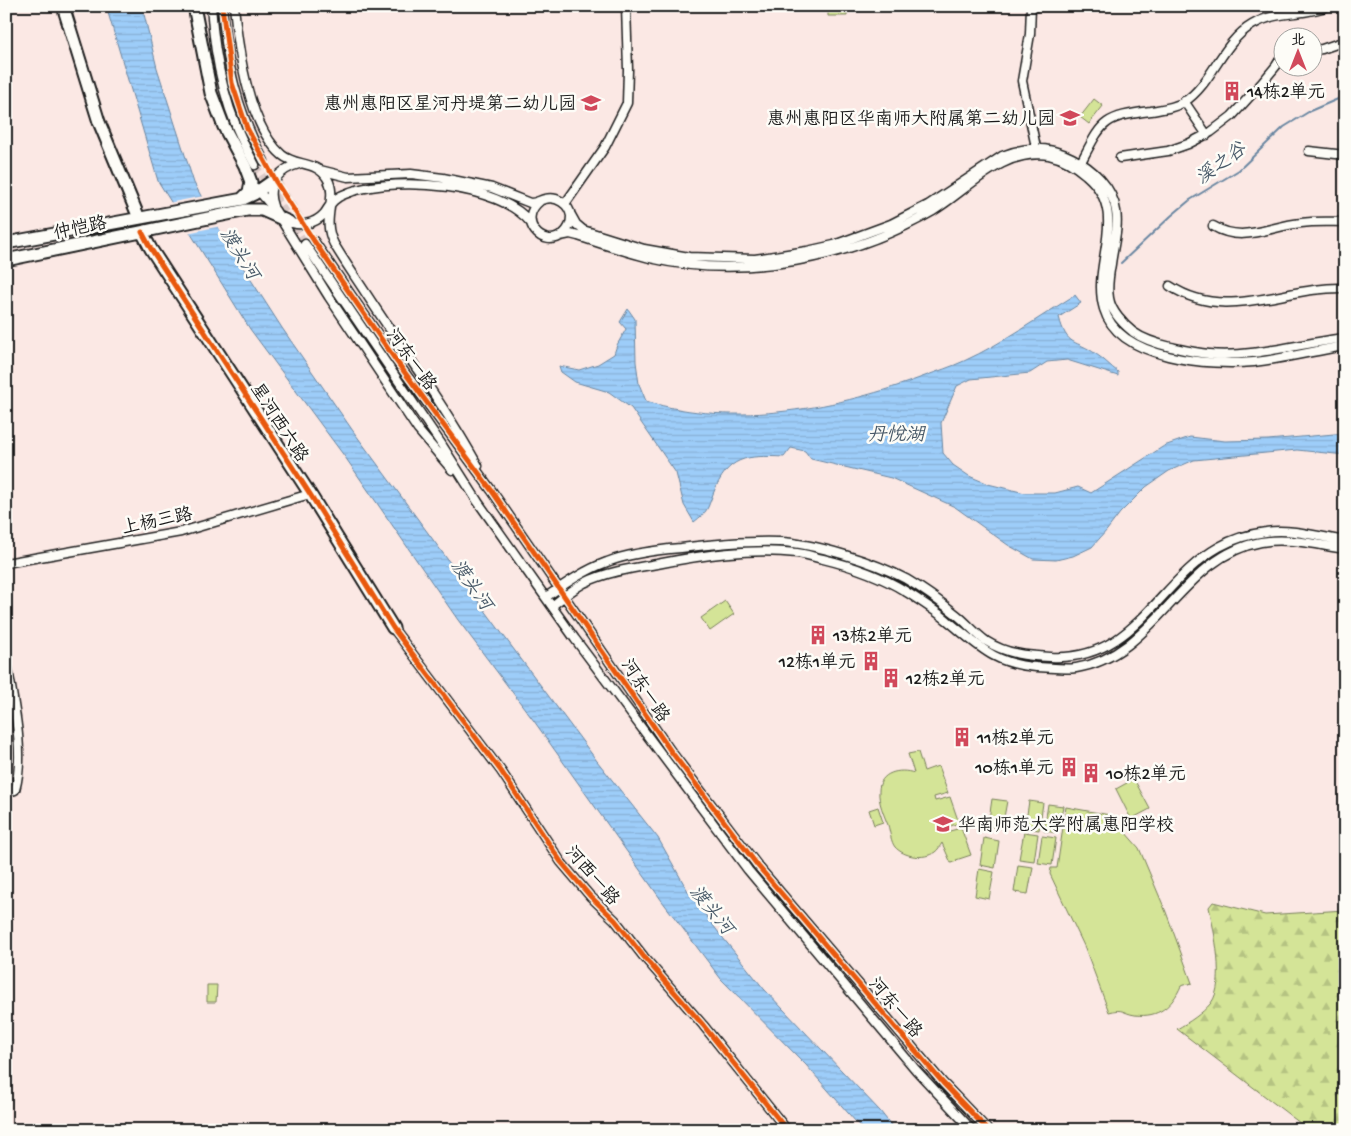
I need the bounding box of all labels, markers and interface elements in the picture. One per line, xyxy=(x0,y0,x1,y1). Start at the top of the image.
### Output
north arrow xyxy=(1274,28,1324,78)
text: 北 xyxy=(1291,33,1305,50)
building icon: 14栋2单元 xyxy=(1221,80,1243,102)
place label: 14栋2单元 xyxy=(1246,81,1326,104)
school or university icon: 惠州惠阳区星河丹堤第二幼儿园 xyxy=(580,92,602,114)
place label: 惠州惠阳区星河丹堤第二幼儿园 xyxy=(324,94,576,116)
school or university icon: 惠州惠阳区华南师大附属第二幼儿园 xyxy=(1059,107,1081,129)
place label: 惠州惠阳区华南师大附属第二幼儿园 xyxy=(767,109,1055,131)
water label: 溪之谷 xyxy=(1192,137,1253,191)
street label: 仲恺路 xyxy=(52,213,109,245)
water label: 渡头河 xyxy=(213,224,265,288)
street label: 河东一路 xyxy=(380,325,440,396)
street label: 星河西六路 xyxy=(245,379,312,467)
water label: 丹悦湖 xyxy=(867,424,926,448)
street label: 上杨三路 xyxy=(120,504,195,540)
water label: 渡头河 xyxy=(444,555,498,618)
building icon: 13栋2单元 xyxy=(807,624,829,646)
place label: 13栋2单元 xyxy=(832,625,912,648)
building icon: 12栋1单元 xyxy=(860,650,882,672)
place label: 12栋1单元 xyxy=(778,651,856,674)
street label: 河东一路 xyxy=(615,655,674,727)
building icon: 12栋2单元 xyxy=(880,667,902,689)
place label: 12栋2单元 xyxy=(905,668,985,691)
building icon: 11栋2单元 xyxy=(951,726,973,748)
place label: 11栋2单元 xyxy=(976,727,1054,750)
building icon: 10栋1单元 xyxy=(1058,756,1080,778)
place label: 10栋1单元 xyxy=(974,757,1054,780)
building icon: 10栋2单元 xyxy=(1080,762,1102,784)
place label: 10栋2单元 xyxy=(1105,763,1186,786)
school or university icon: 华南师范大学附属惠阳学校 xyxy=(932,813,954,835)
place label: 华南师范大学附属惠阳学校 xyxy=(958,815,1174,837)
street label: 河西一路 xyxy=(560,842,623,911)
water label: 渡头河 xyxy=(683,881,740,943)
street label: 河东一路 xyxy=(863,974,926,1043)

